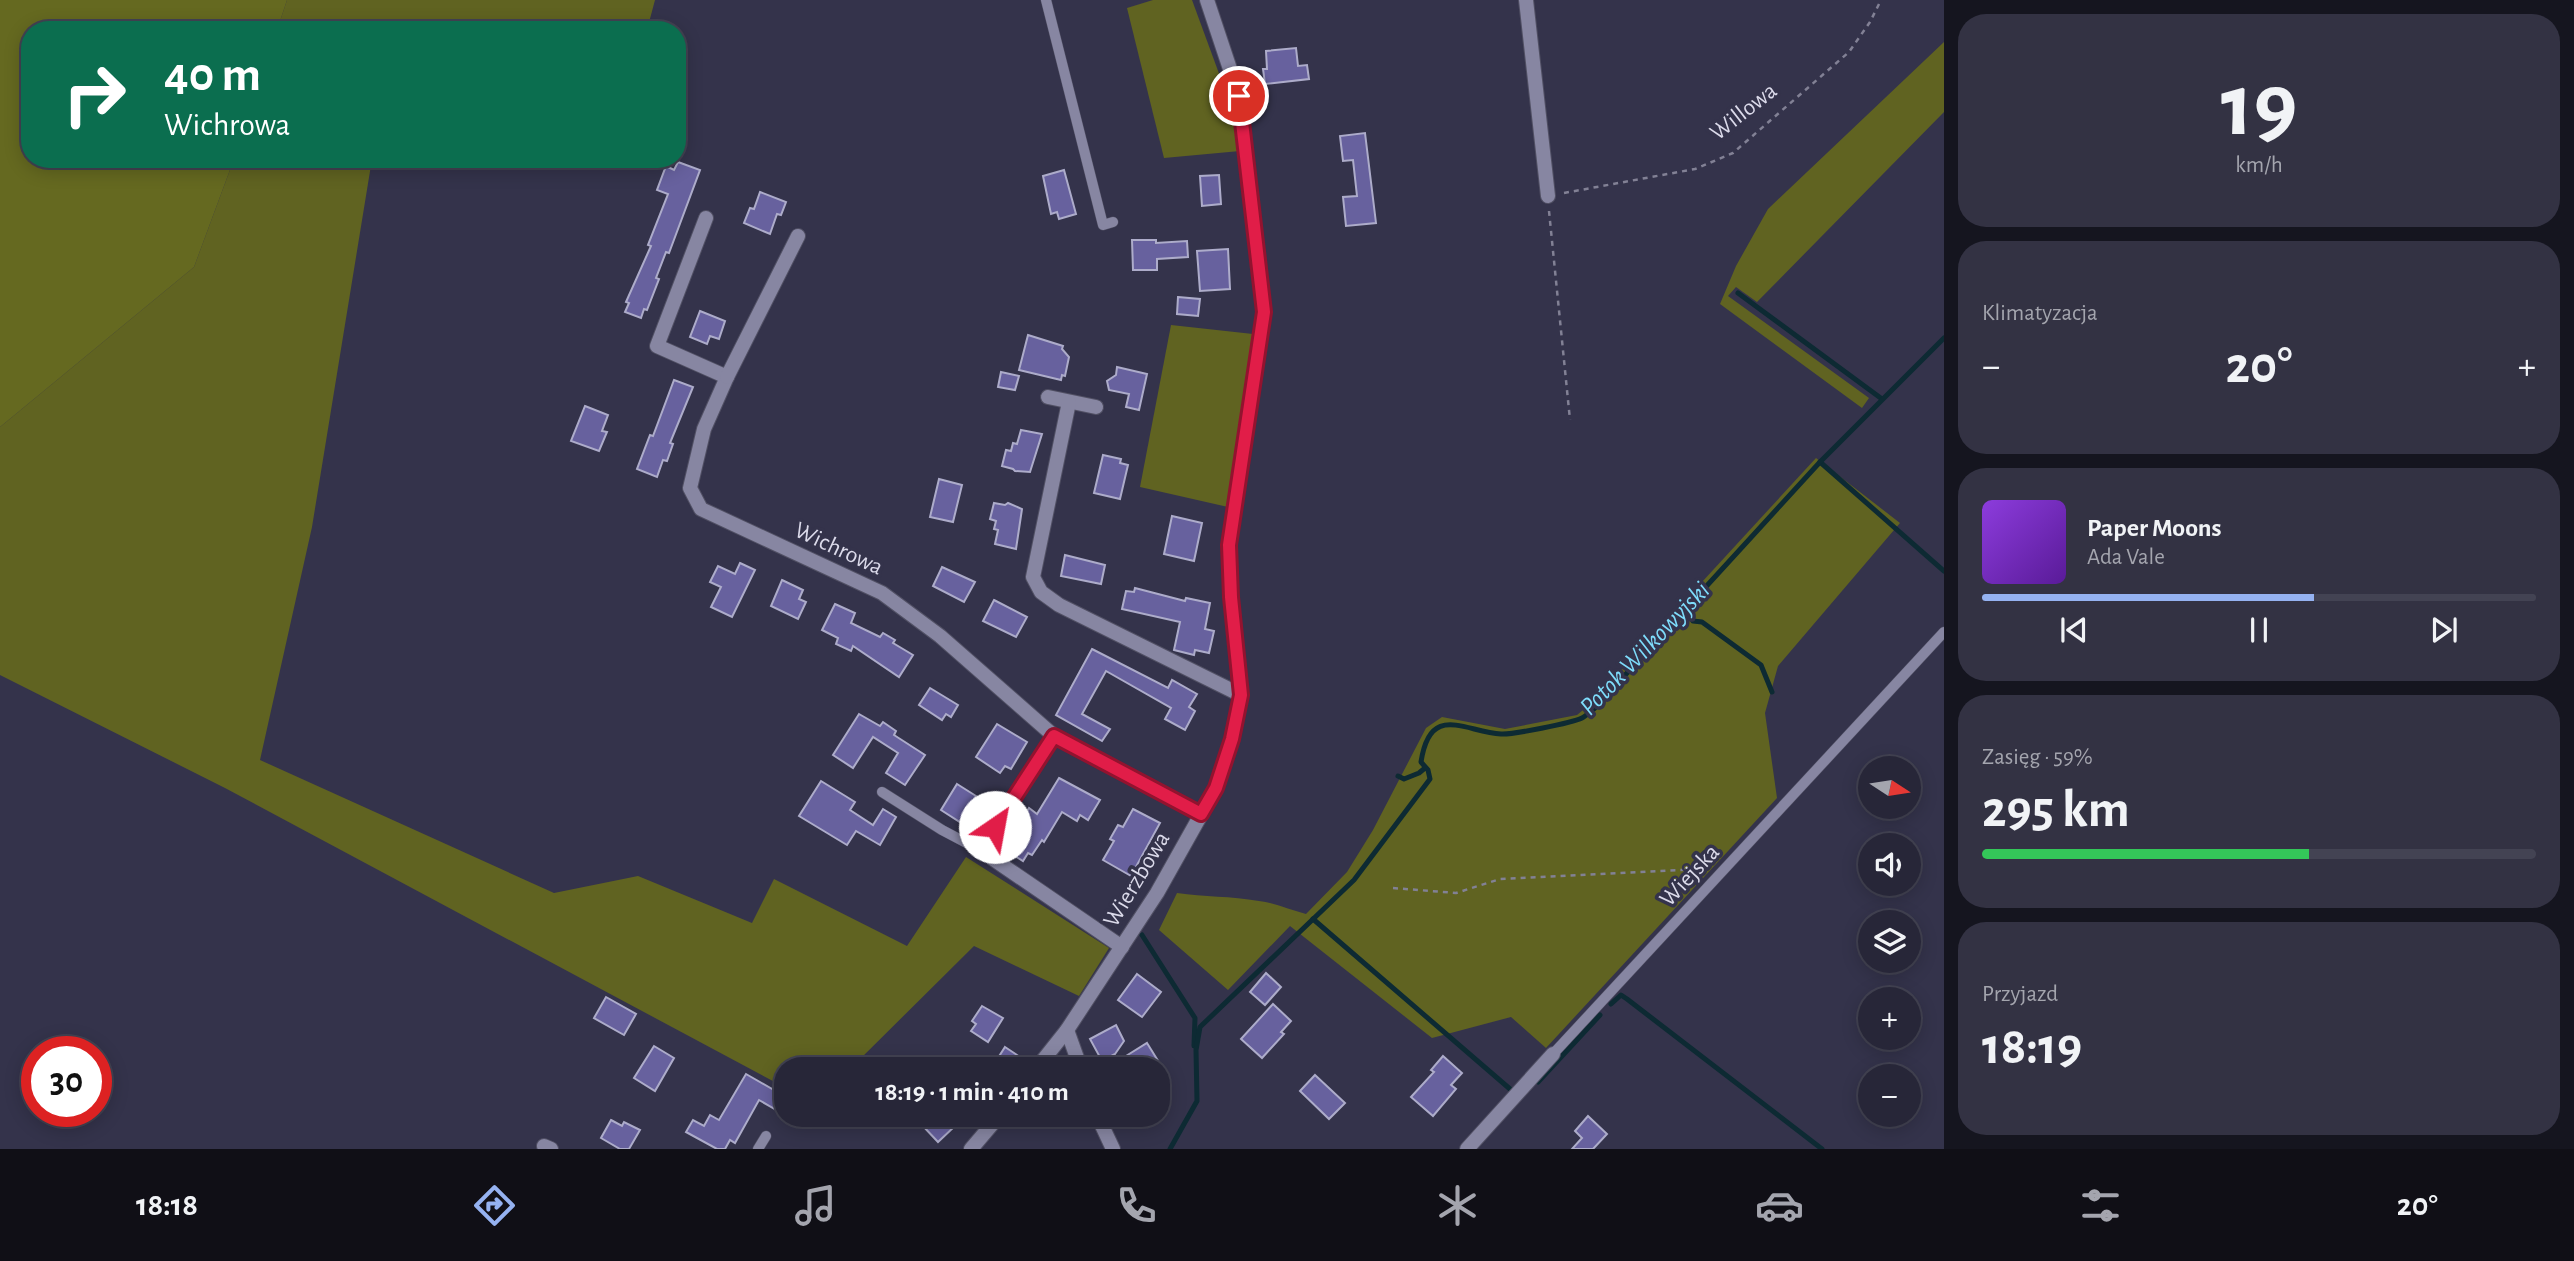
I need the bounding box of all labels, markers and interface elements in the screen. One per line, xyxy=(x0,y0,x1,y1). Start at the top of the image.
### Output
icon: right xyxy=(49,49,140,140)
text: 40 m xyxy=(164,51,261,100)
text: 19 xyxy=(2221,61,2297,152)
pin xyxy=(1209,66,1269,126)
icon: arrive xyxy=(1220,77,1258,115)
street label: Willowa xyxy=(1706,78,1782,145)
text: Wichrowa xyxy=(164,109,290,141)
text: km/h xyxy=(2235,154,2283,177)
text: Klimatyzacja xyxy=(1982,302,2098,325)
text: 20° xyxy=(2226,340,2292,392)
text: − xyxy=(1982,348,2000,386)
text: + xyxy=(2518,348,2536,386)
text: Paper Moons xyxy=(2087,515,2222,541)
street label: Wichrowa xyxy=(791,518,887,580)
text: Ada Vale xyxy=(2087,546,2165,569)
water label: Potok Wilkowyjski xyxy=(1575,577,1715,720)
icon: previous xyxy=(2055,611,2093,649)
icon: pause xyxy=(2240,611,2278,649)
icon: next xyxy=(2425,611,2463,649)
text: Zasięg · 59% xyxy=(1982,746,2093,769)
north arrow xyxy=(1858,756,1922,819)
map controls xyxy=(1858,756,1921,1127)
text: 295 km xyxy=(1982,784,2130,836)
position arrow xyxy=(958,790,1032,864)
street label: Wierzbowa xyxy=(1099,828,1175,931)
button: sound xyxy=(1858,833,1921,896)
street label: Wiejska xyxy=(1655,840,1724,911)
button: layers xyxy=(1858,910,1921,973)
text: Przyjazd xyxy=(1982,983,2058,1006)
button: + xyxy=(1858,987,1921,1050)
text: 18:19 xyxy=(1982,1021,2082,1073)
speed limit sign: 30 xyxy=(21,1036,112,1127)
button: − xyxy=(1858,1064,1921,1127)
text: 18:19 · 1 min · 410 m xyxy=(875,1079,1069,1105)
icon: directions xyxy=(470,1181,519,1230)
icon: music xyxy=(791,1181,840,1230)
icon: phone xyxy=(1112,1181,1161,1230)
icon: climate xyxy=(1433,1181,1482,1230)
icon: car xyxy=(1755,1181,1804,1230)
icon: filters xyxy=(2076,1181,2125,1230)
text: 18:18 xyxy=(136,1189,198,1221)
text: 20° xyxy=(2397,1189,2438,1221)

